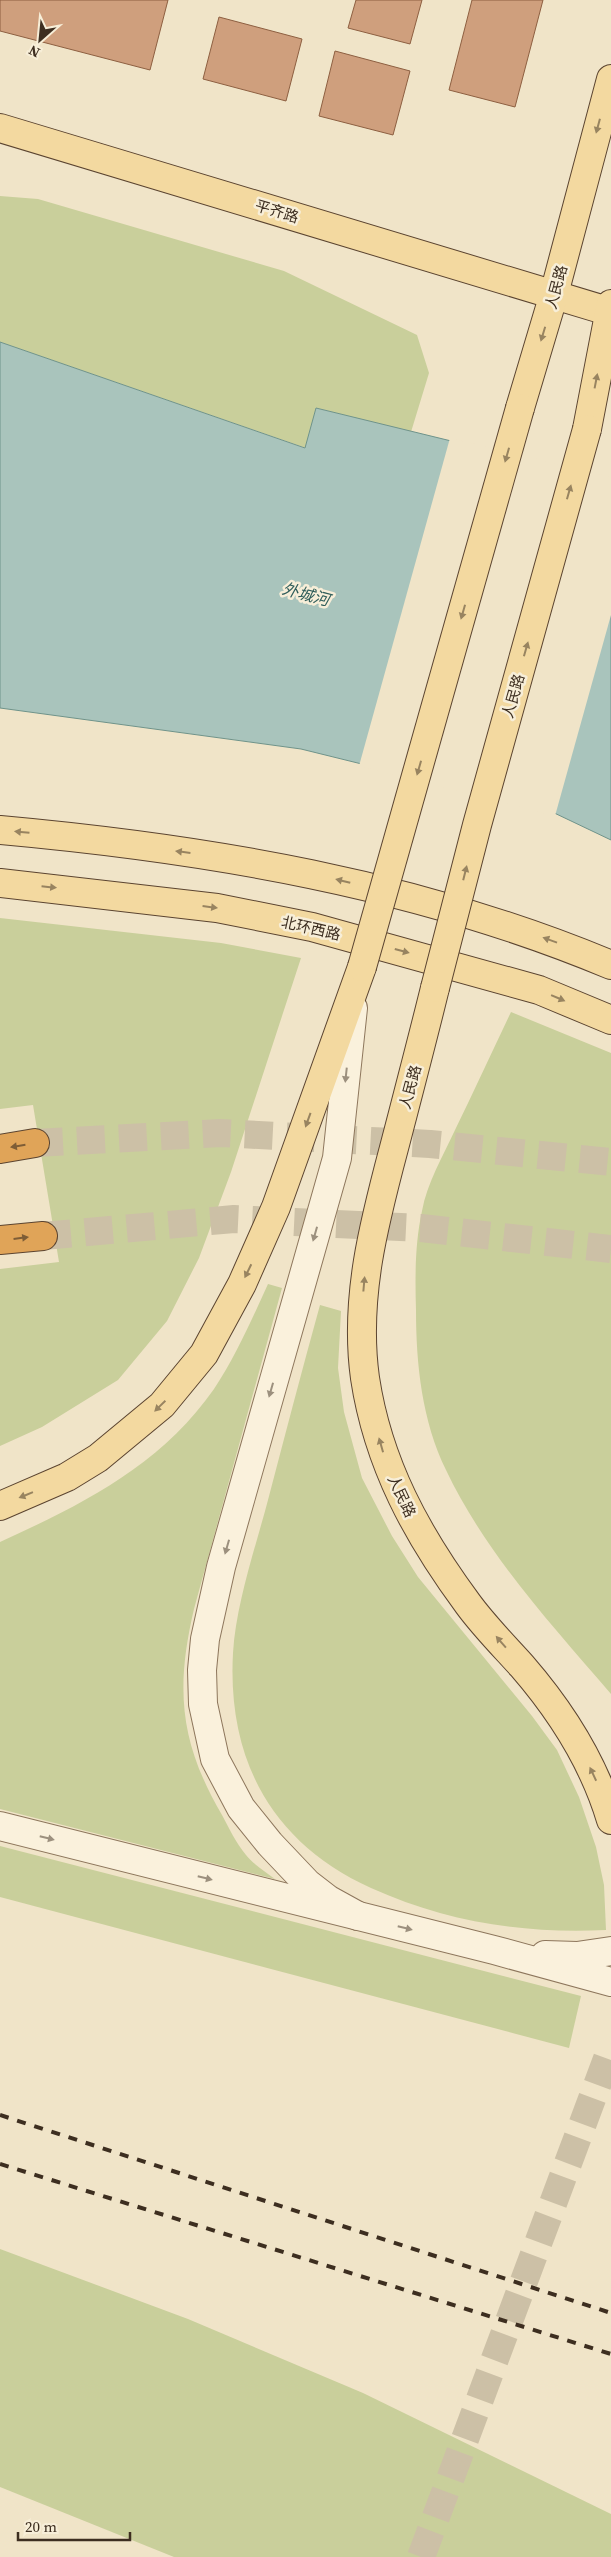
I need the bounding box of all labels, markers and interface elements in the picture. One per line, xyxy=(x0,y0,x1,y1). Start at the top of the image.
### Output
north arrow xyxy=(15,15,65,65)
text: N xyxy=(25,40,43,63)
one-way arrow xyxy=(594,119,602,134)
street label: 平齐路 xyxy=(252,194,302,228)
street label: 人民路 xyxy=(540,263,572,311)
one-way arrow xyxy=(538,326,546,341)
one-way arrow xyxy=(593,372,601,388)
one-way arrow xyxy=(503,448,511,463)
one-way arrow xyxy=(566,484,574,499)
water label: 外城河 xyxy=(280,577,335,612)
one-way arrow xyxy=(458,604,466,619)
one-way arrow xyxy=(522,641,530,656)
street label: 人民路 xyxy=(497,671,529,721)
one-way arrow xyxy=(414,761,422,776)
one-way arrow xyxy=(14,828,30,836)
one-way arrow xyxy=(175,848,191,856)
one-way arrow xyxy=(461,865,469,880)
one-way arrow xyxy=(336,877,351,885)
one-way arrow xyxy=(41,883,57,891)
one-way arrow xyxy=(202,903,218,911)
street label: 北环西路 xyxy=(279,911,343,945)
one-way arrow xyxy=(542,936,557,944)
one-way arrow xyxy=(395,947,410,955)
one-way arrow xyxy=(551,994,566,1002)
street label: 人民路 xyxy=(394,1063,426,1111)
one-way arrow xyxy=(341,1067,349,1083)
one-way arrow xyxy=(304,1113,312,1128)
one-way arrow xyxy=(9,1143,25,1151)
one-way arrow xyxy=(311,1227,319,1242)
one-way arrow xyxy=(14,1234,30,1242)
one-way arrow xyxy=(244,1264,252,1278)
one-way arrow xyxy=(361,1276,369,1292)
one-way arrow xyxy=(267,1383,275,1398)
one-way arrow xyxy=(154,1400,166,1412)
one-way arrow xyxy=(377,1437,385,1452)
street label: 人民路 xyxy=(383,1471,421,1521)
one-way arrow xyxy=(19,1492,33,1500)
one-way arrow xyxy=(222,1539,230,1554)
one-way arrow xyxy=(495,1636,507,1648)
one-way arrow xyxy=(589,1767,598,1782)
one-way arrow xyxy=(40,1834,55,1842)
one-way arrow xyxy=(197,1874,212,1882)
one-way arrow xyxy=(397,1924,412,1932)
scale bar xyxy=(18,2510,130,2542)
text: 20 m xyxy=(25,2516,57,2537)

